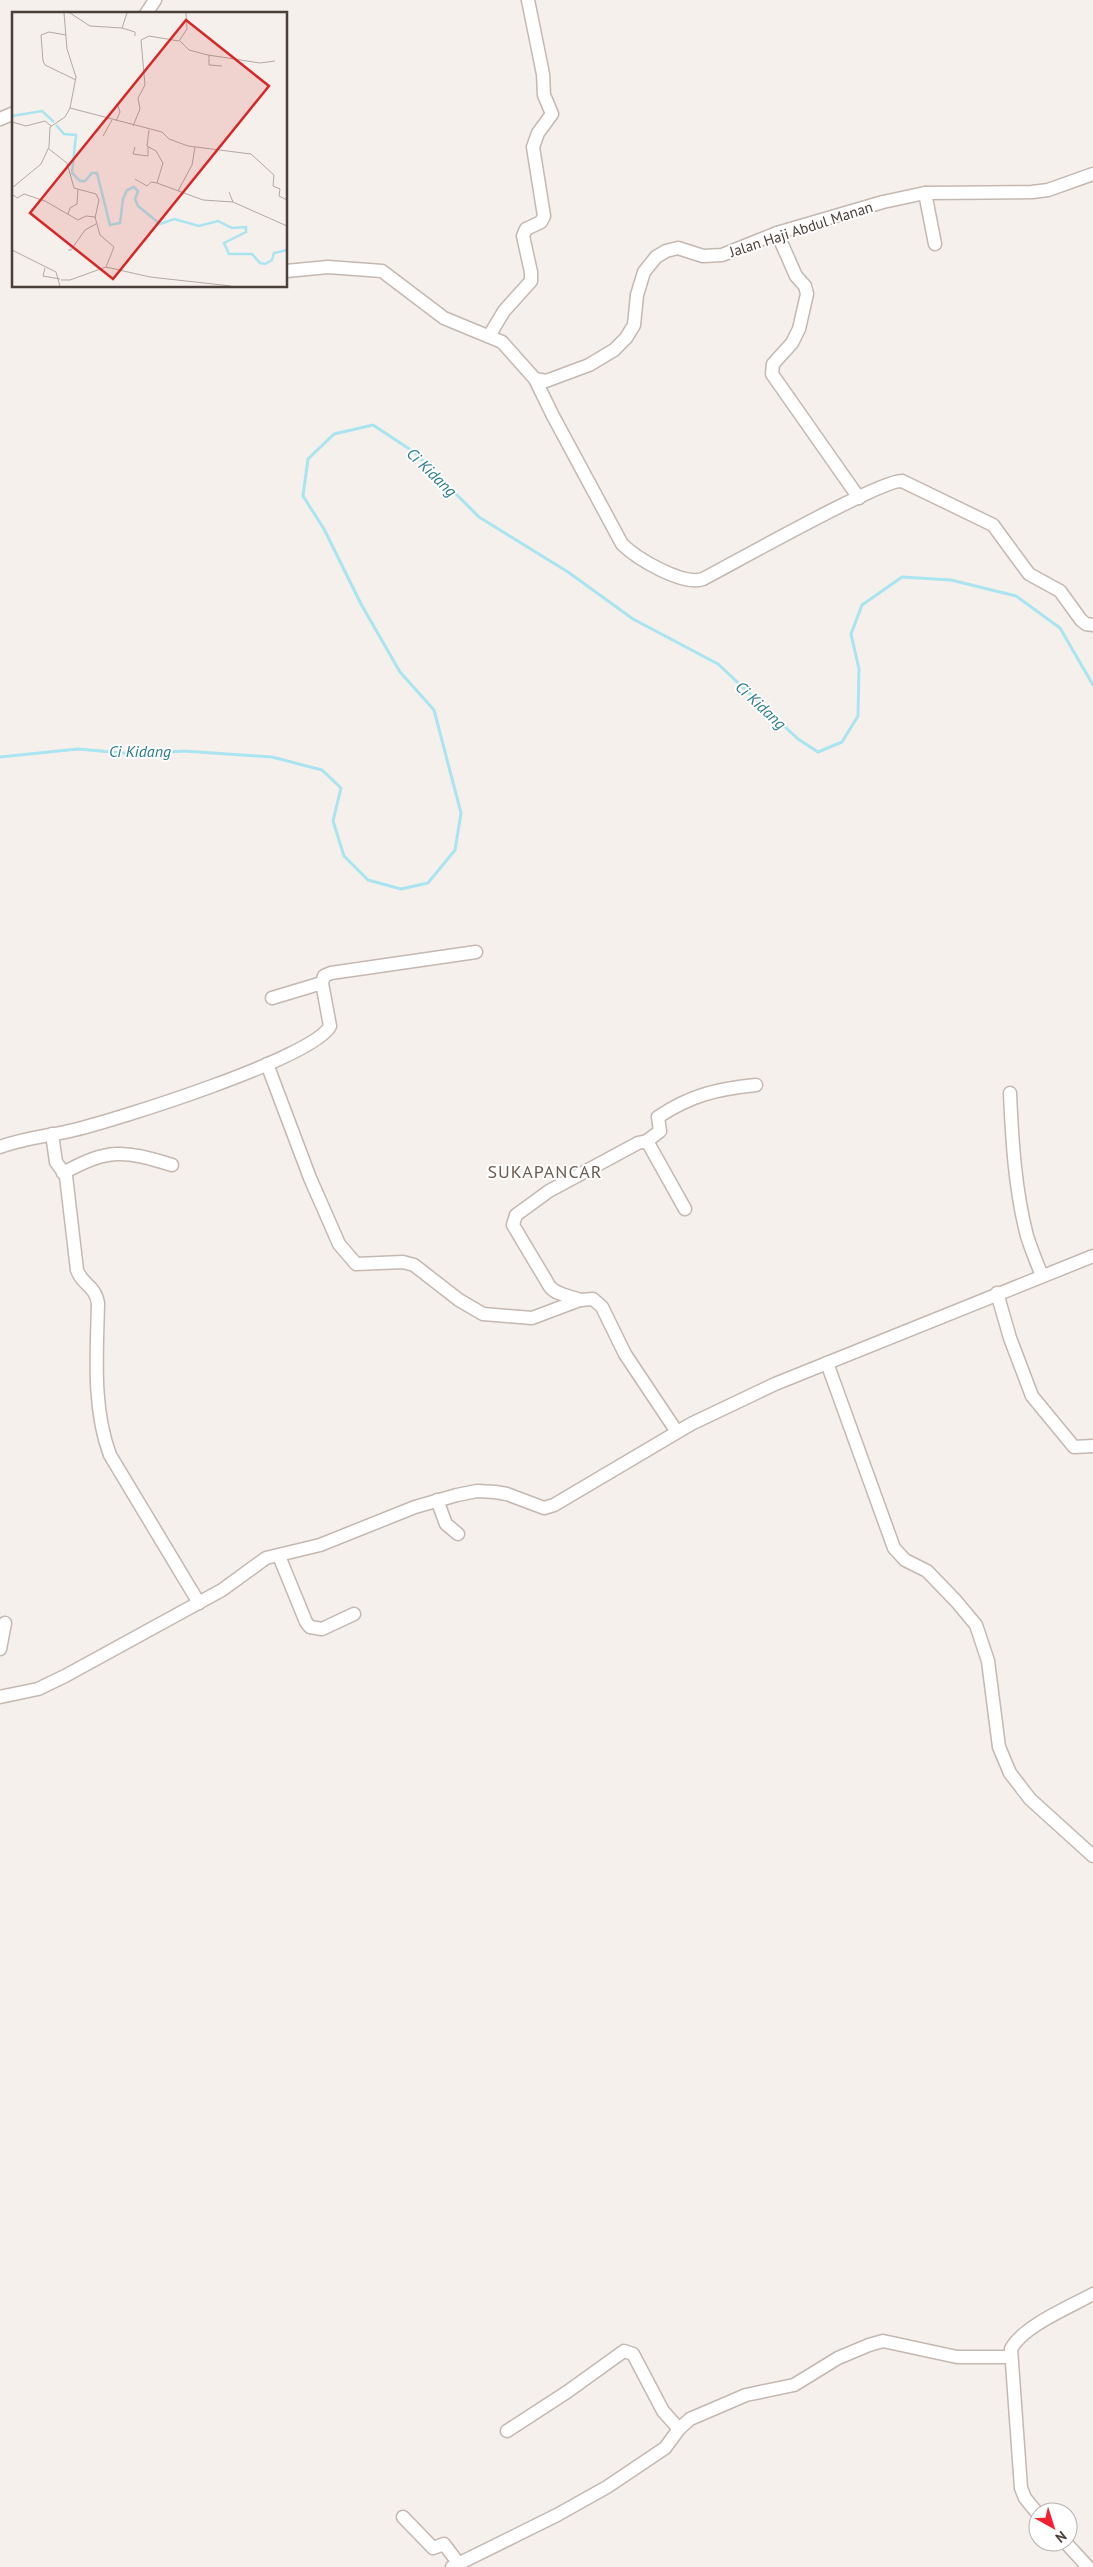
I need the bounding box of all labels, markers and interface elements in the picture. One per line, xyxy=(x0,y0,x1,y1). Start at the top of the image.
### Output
inset map xyxy=(12,12,288,288)
street label: Jalan Haji Abdul Manan xyxy=(726,197,875,261)
water label: Ci Kidang xyxy=(403,443,461,501)
water label: Ci Kidang xyxy=(731,676,791,734)
water label: Ci Kidang xyxy=(109,741,171,761)
district label: SUKAPANCAR xyxy=(488,1160,602,1183)
north arrow xyxy=(1028,2502,1078,2552)
text: N xyxy=(1052,2527,1070,2547)

